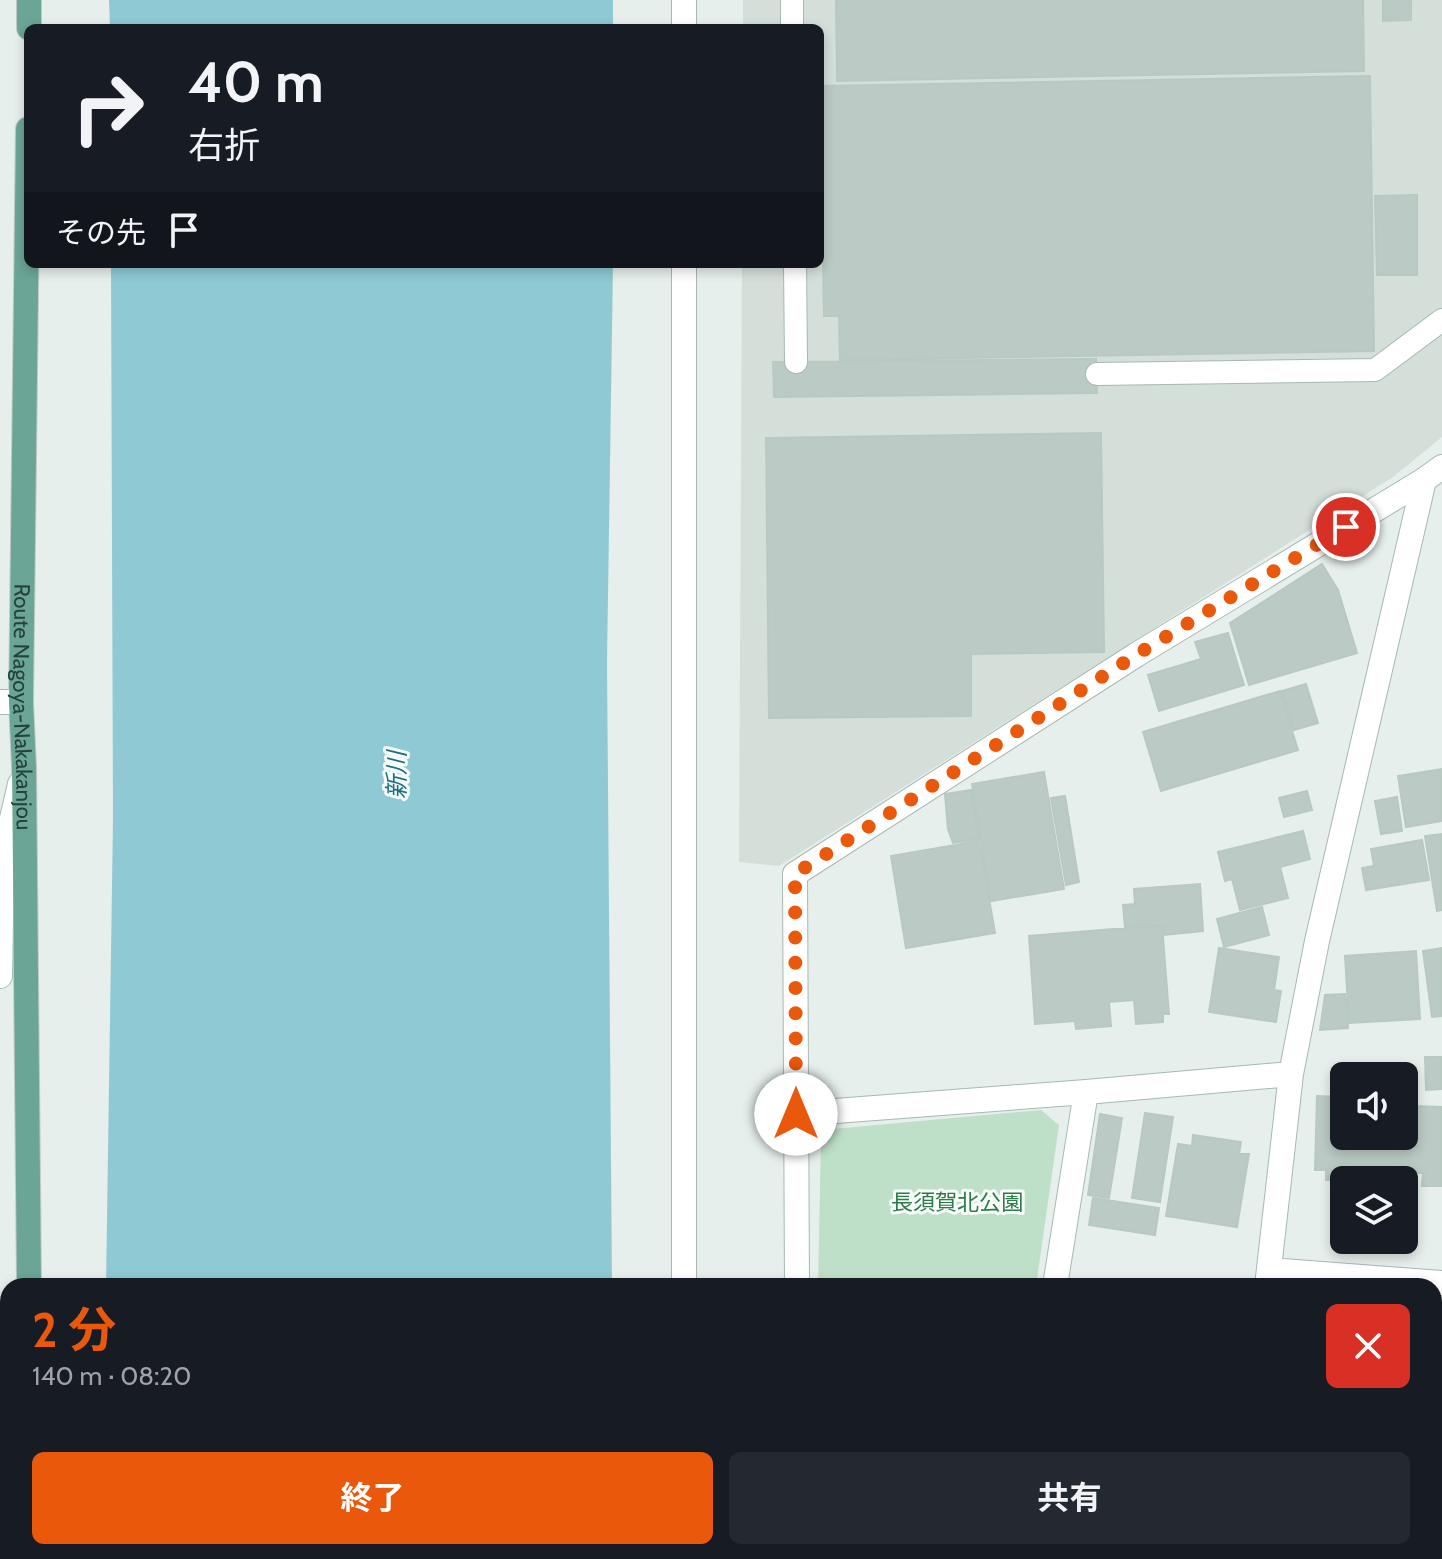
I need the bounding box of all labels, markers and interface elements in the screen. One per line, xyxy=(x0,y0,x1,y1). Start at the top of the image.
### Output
text: 40 m xyxy=(188,48,324,116)
icon: right xyxy=(56,56,160,160)
text: 右折 xyxy=(188,123,260,167)
icon: arrive xyxy=(162,208,206,252)
text: その先 xyxy=(56,214,146,251)
pin xyxy=(1312,493,1380,561)
icon: arrive xyxy=(1324,505,1368,549)
street label: Route Nagoya-Nakakanjou xyxy=(7,583,38,830)
water label: 新川 xyxy=(382,748,411,799)
map controls xyxy=(1330,1062,1418,1254)
button: sound xyxy=(1330,1062,1418,1150)
position arrow xyxy=(754,1072,838,1156)
button: layers xyxy=(1330,1166,1418,1254)
park label: 長須賀北公園 xyxy=(891,1189,1023,1216)
text: 2 分 xyxy=(32,1301,116,1359)
button: close xyxy=(1326,1304,1410,1388)
text: 140 m · 08:20 xyxy=(32,1360,191,1392)
button: 終了 xyxy=(32,1452,713,1544)
button: 共有 xyxy=(729,1452,1410,1544)

